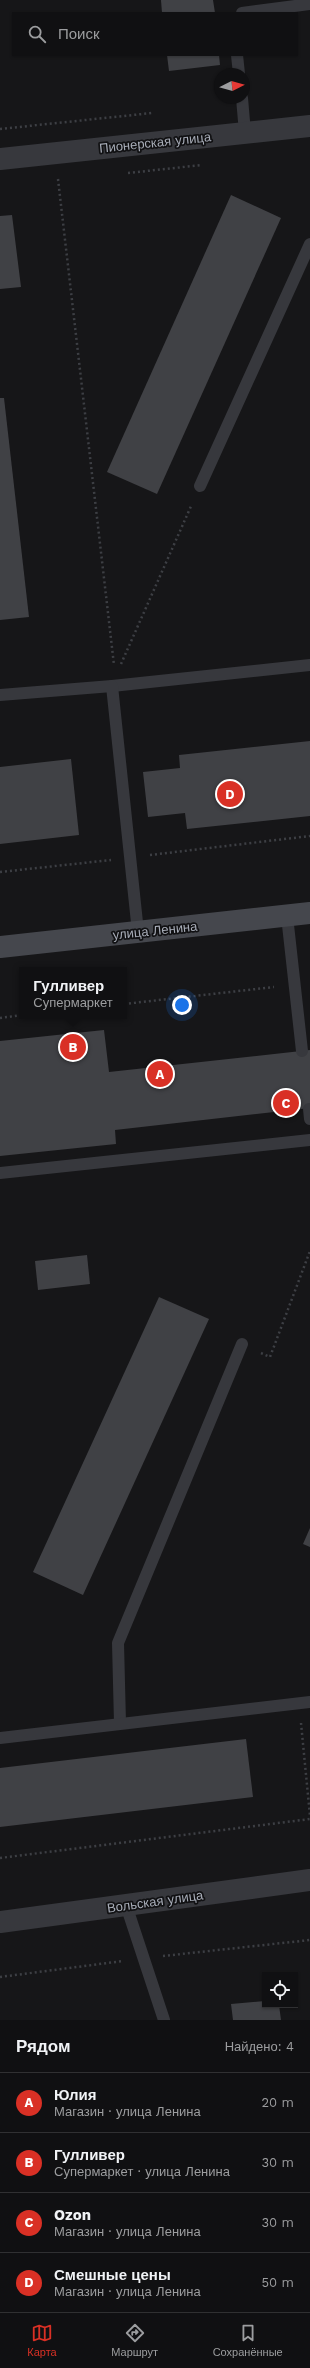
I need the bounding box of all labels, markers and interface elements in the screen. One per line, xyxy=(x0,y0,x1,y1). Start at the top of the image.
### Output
search box xyxy=(12,12,298,56)
icon: search xyxy=(26,23,48,45)
text: Поиск xyxy=(58,25,100,43)
north arrow xyxy=(214,68,250,104)
street label: Пионерская улица xyxy=(98,129,212,156)
pin: D xyxy=(217,779,243,809)
street label: улица Ленина xyxy=(112,919,199,942)
popup xyxy=(19,967,127,1019)
text: Гулливер xyxy=(33,977,104,995)
text: Супермаркет xyxy=(33,995,113,1010)
your location xyxy=(172,995,192,1015)
pin: B xyxy=(60,1032,86,1062)
pin: A xyxy=(147,1059,173,1089)
pin: C xyxy=(273,1088,299,1118)
street label: Вольская улица xyxy=(106,1887,205,1916)
map controls xyxy=(262,1972,298,2008)
button: locate xyxy=(262,1972,298,2008)
text: Рядом xyxy=(16,2036,71,2056)
text: Найдено: 4 xyxy=(225,2039,294,2054)
text: Юлия xyxy=(54,2086,97,2104)
text: A xyxy=(25,2095,33,2110)
text: 20 m xyxy=(262,2095,294,2110)
text: Магазин · улица Ленина xyxy=(54,2104,201,2119)
text: Гулливер xyxy=(54,2146,125,2164)
text: B xyxy=(25,2155,33,2170)
text: 30 m xyxy=(262,2155,294,2170)
text: Супермаркет · улица Ленина xyxy=(54,2164,230,2179)
text: Ozon xyxy=(54,2206,91,2224)
text: C xyxy=(25,2215,33,2230)
text: 30 m xyxy=(262,2215,294,2230)
text: Магазин · улица Ленина xyxy=(54,2224,201,2239)
text: Смешные цены xyxy=(54,2266,171,2284)
text: D xyxy=(24,2275,34,2290)
text: 50 m xyxy=(262,2275,294,2290)
text: Магазин · улица Ленина xyxy=(54,2284,201,2299)
tab: Карта xyxy=(27,2322,57,2359)
tab: Маршрут xyxy=(111,2322,158,2359)
tab: Сохранённые xyxy=(213,2322,283,2359)

